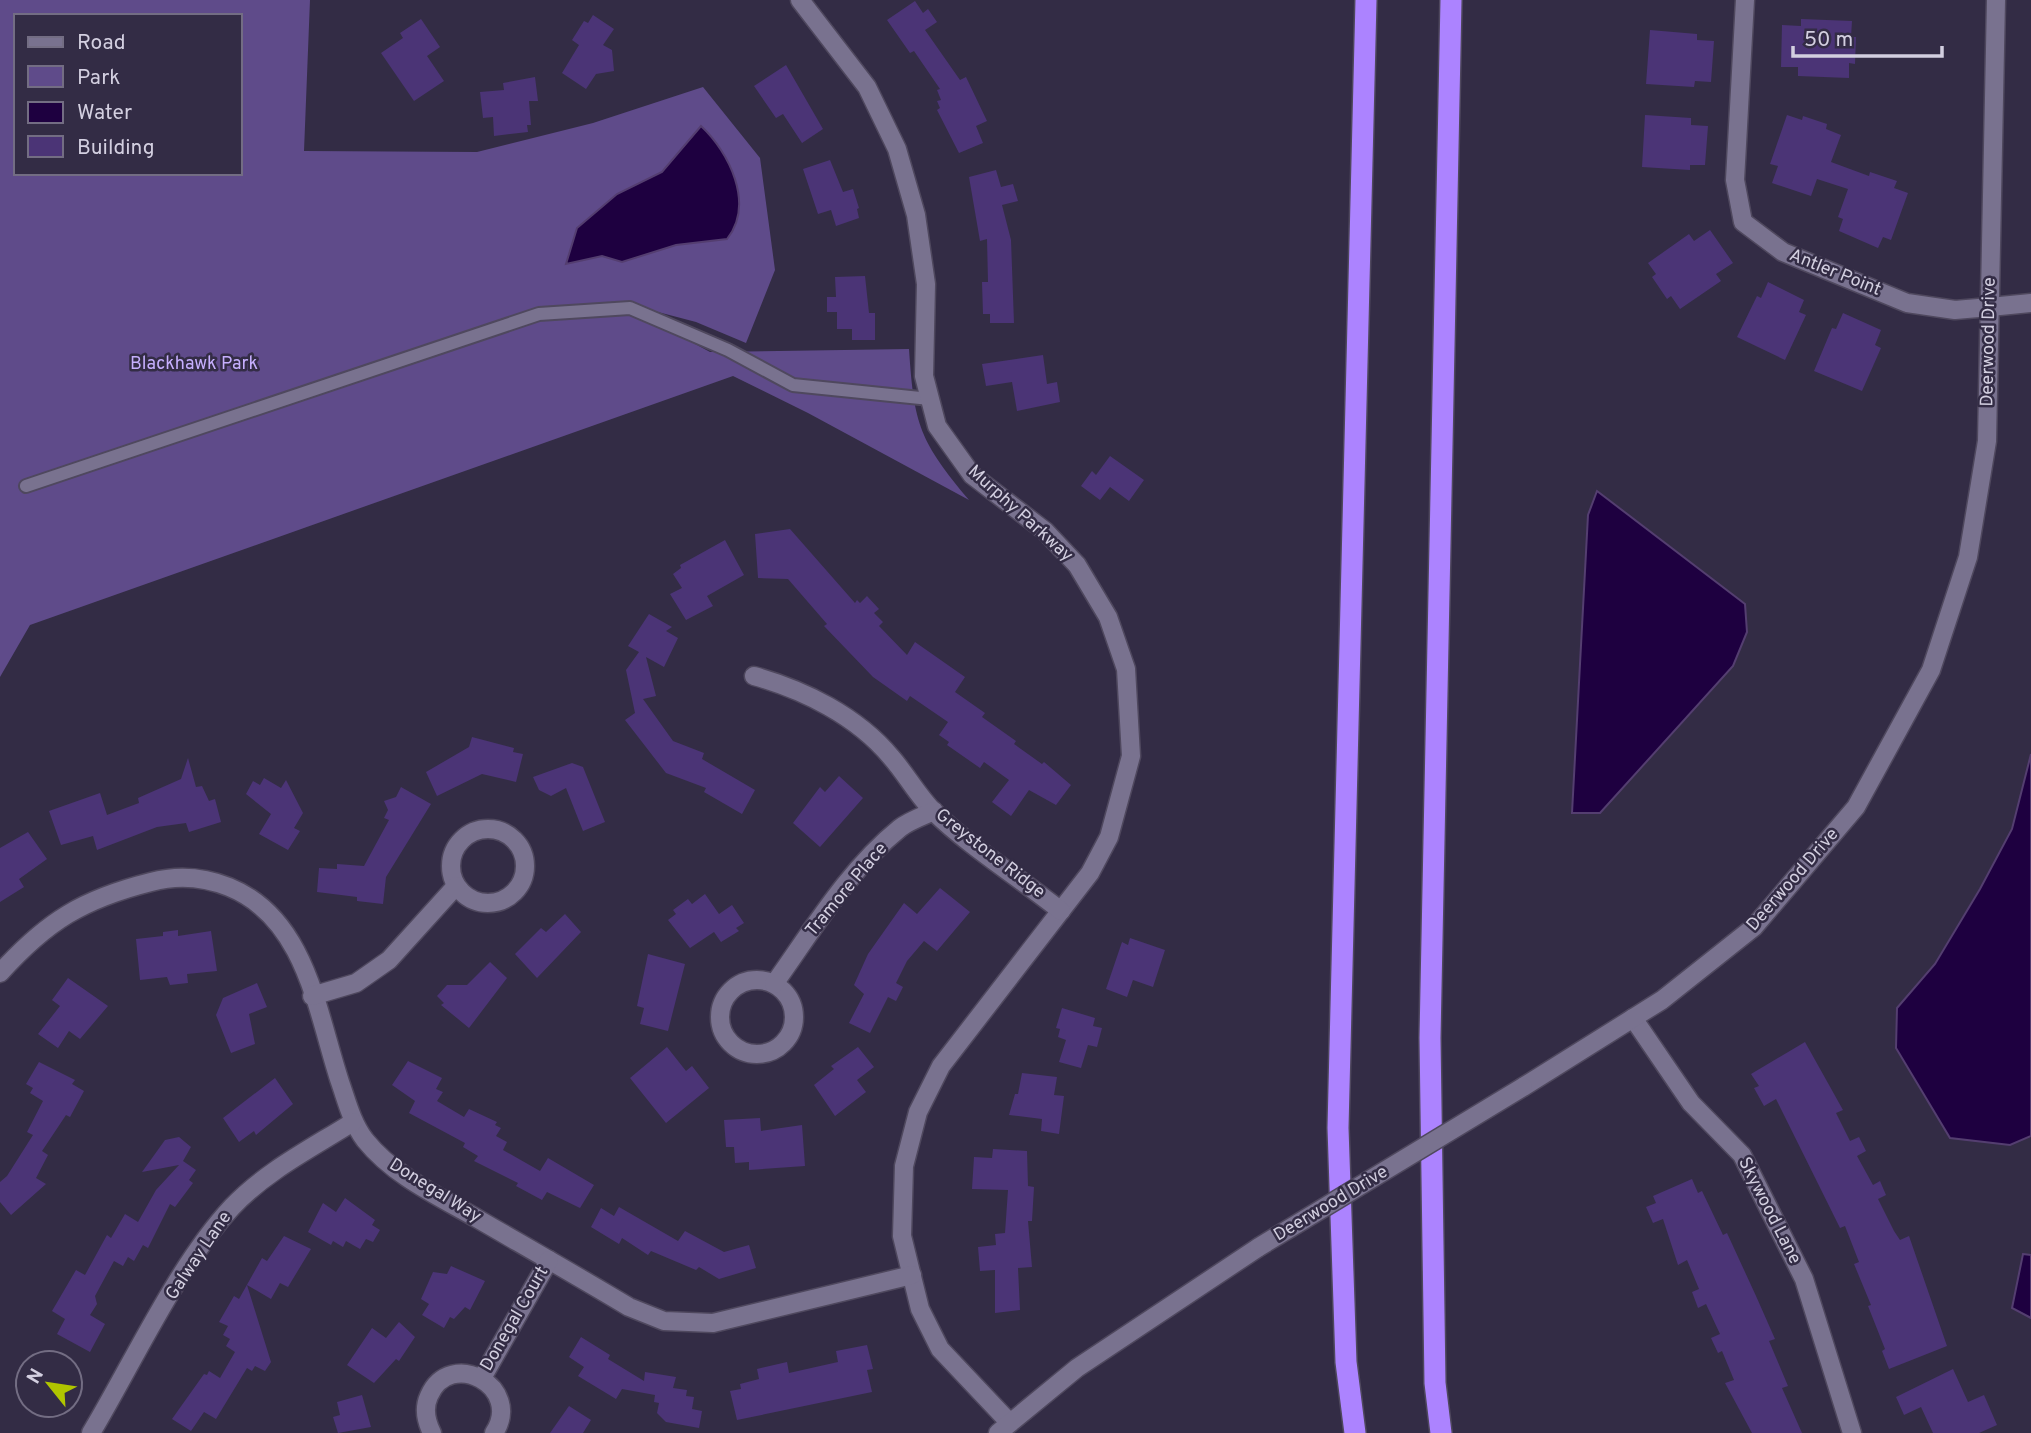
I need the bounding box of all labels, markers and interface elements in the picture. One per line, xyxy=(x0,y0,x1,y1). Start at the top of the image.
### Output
legend xyxy=(14,14,242,175)
scale bar xyxy=(1793,14,1942,58)
text: 50 m xyxy=(1804,27,1853,54)
text: Road xyxy=(77,30,126,57)
text: Park xyxy=(77,65,120,92)
text: Water xyxy=(77,100,132,127)
text: Building xyxy=(77,135,155,162)
street label: Antler Point xyxy=(1786,244,1884,302)
street label: Deerwood Drive xyxy=(1976,277,2002,407)
park label: Blackhawk Park xyxy=(130,353,258,376)
street label: Murphy Parkway xyxy=(962,461,1078,567)
street label: Greystone Ridge xyxy=(931,804,1049,904)
street label: Deerwood Drive xyxy=(1742,824,1844,936)
street label: Tramore Place xyxy=(801,838,893,942)
street label: Donegal Way xyxy=(385,1154,485,1228)
street label: Skywood Lane xyxy=(1732,1154,1806,1268)
street label: Deerwood Drive xyxy=(1270,1161,1392,1247)
street label: Galway Lane xyxy=(161,1207,237,1305)
street label: Donegal Court xyxy=(476,1262,554,1376)
north arrow xyxy=(14,1349,84,1419)
text: N xyxy=(22,1365,50,1388)

